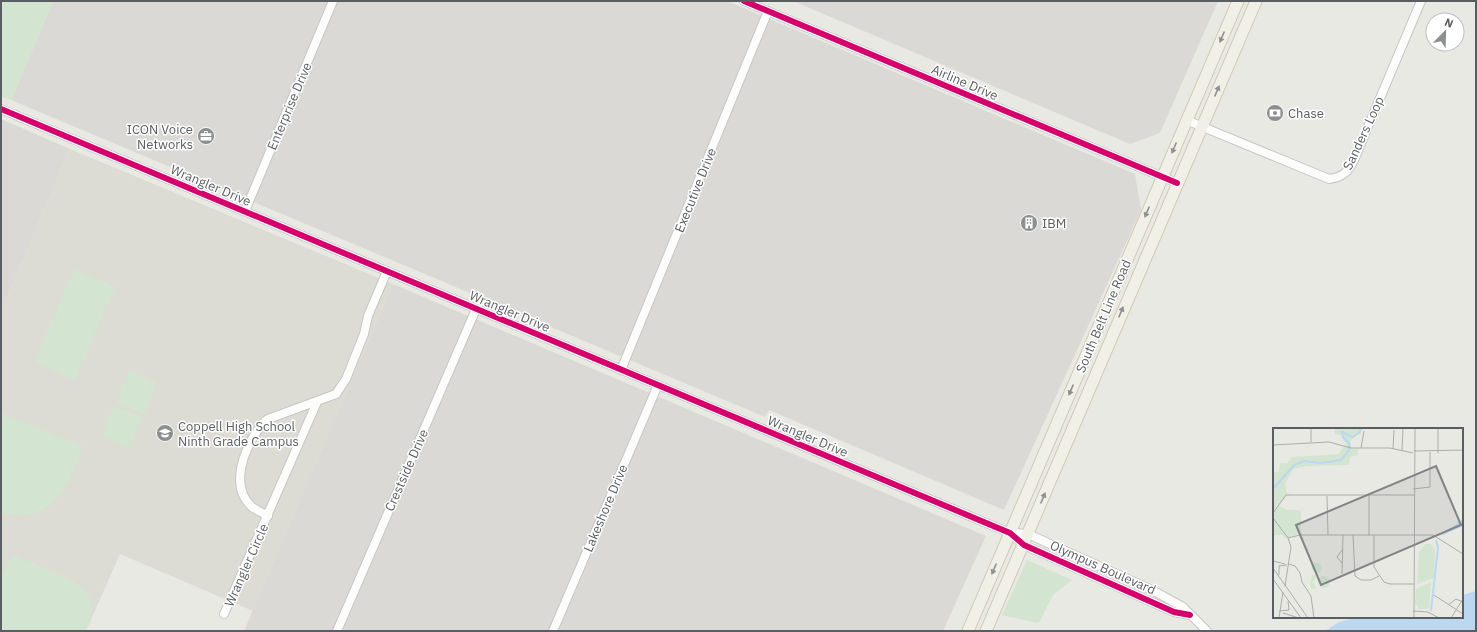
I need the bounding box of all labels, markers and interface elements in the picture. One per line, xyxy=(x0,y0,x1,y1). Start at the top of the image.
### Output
north arrow xyxy=(1425,12,1465,52)
text: N xyxy=(1443,15,1455,31)
one-way arrow xyxy=(1219,31,1225,43)
street label: Enterprise Drive xyxy=(263,60,316,153)
street label: Airline Drive xyxy=(929,61,1001,104)
one-way arrow xyxy=(1214,86,1220,97)
street label: Sanders Loop xyxy=(1339,94,1388,173)
bank icon: Chase xyxy=(1265,103,1285,123)
place label: Chase xyxy=(1288,105,1324,122)
place label: ICON Voice Networks xyxy=(127,121,193,153)
office icon: ICON Voice Networks xyxy=(196,126,216,146)
one-way arrow xyxy=(1171,143,1177,155)
street label: Executive Drive xyxy=(671,145,720,235)
street label: Wrangler Drive xyxy=(168,161,254,210)
one-way arrow xyxy=(1144,207,1150,218)
building icon: IBM xyxy=(1019,213,1039,233)
place label: IBM xyxy=(1042,215,1066,232)
street label: South Belt Line Road xyxy=(1072,257,1135,375)
street label: Wrangler Drive xyxy=(467,287,553,336)
one-way arrow xyxy=(1118,306,1124,317)
one-way arrow xyxy=(1068,384,1074,396)
street label: Wrangler Drive xyxy=(765,412,851,461)
place label: Coppell High School Ninth Grade Campus xyxy=(178,418,299,450)
school or university icon: Coppell High School Ninth Grade Campus xyxy=(155,423,175,443)
street label: Crestside Drive xyxy=(381,426,432,514)
inset map xyxy=(1273,428,1463,618)
street label: Lakeshore Drive xyxy=(579,462,632,554)
one-way arrow xyxy=(1040,493,1046,504)
street label: Wrangler Circle xyxy=(221,521,272,609)
street label: Olympus Boulevard xyxy=(1047,537,1158,598)
one-way arrow xyxy=(991,563,997,575)

